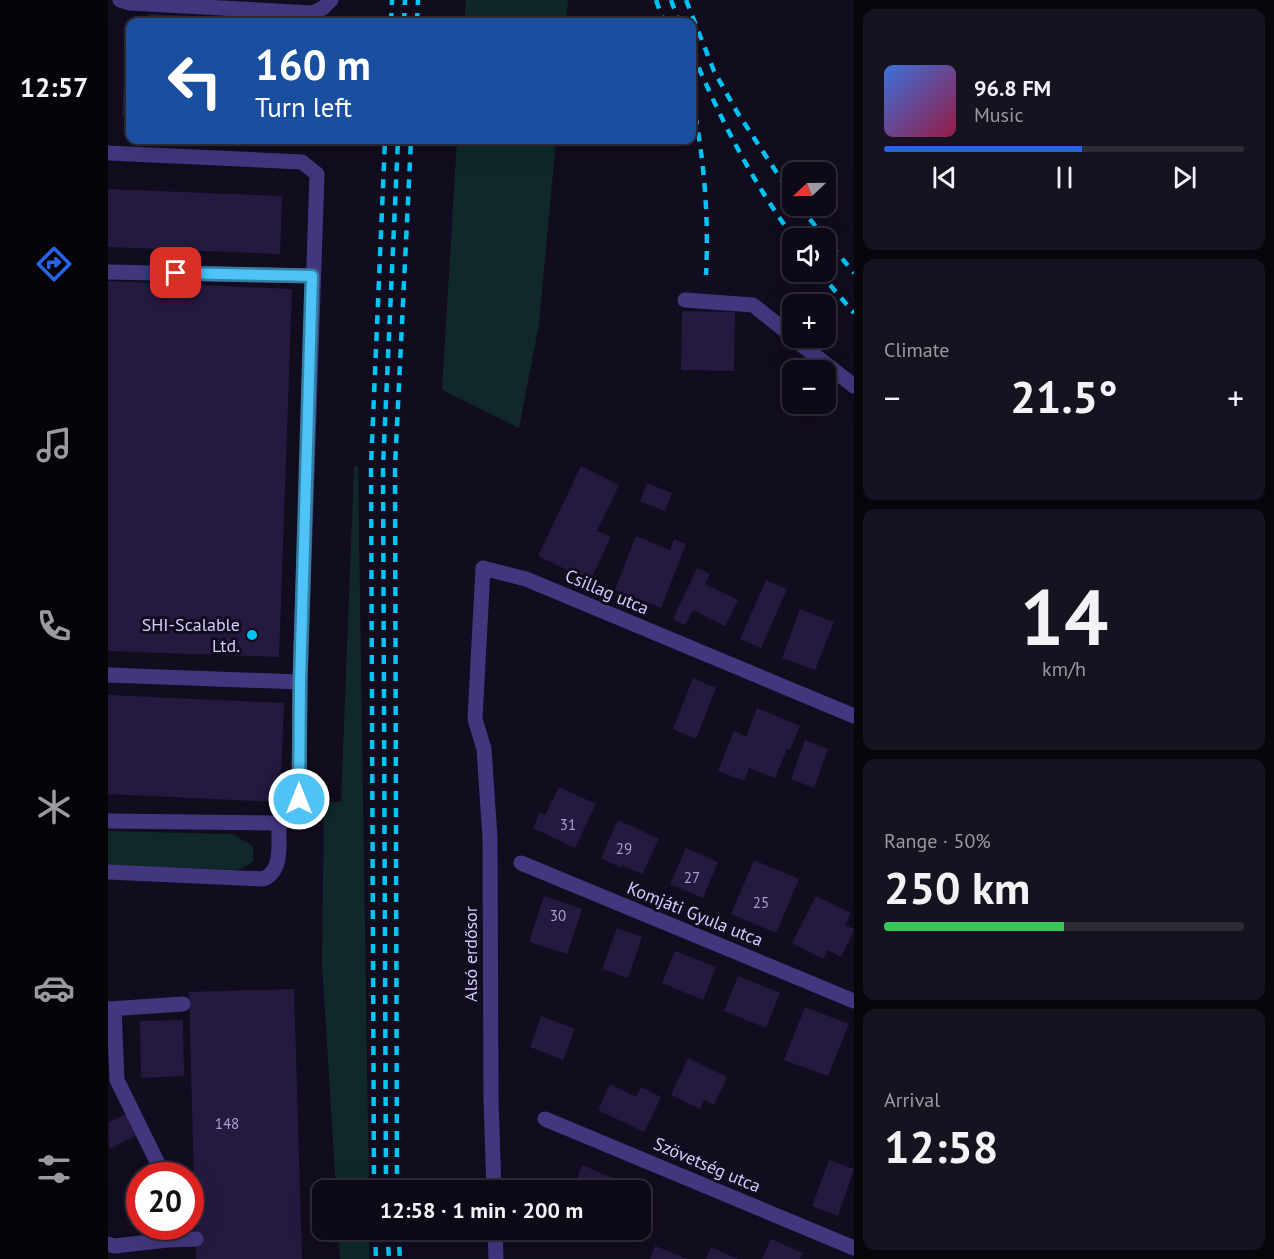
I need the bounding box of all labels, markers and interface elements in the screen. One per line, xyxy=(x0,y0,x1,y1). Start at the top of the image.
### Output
text: 160 m xyxy=(255,37,371,92)
icon: left xyxy=(156,42,234,120)
text: 12:57 xyxy=(20,70,88,104)
text: 96.8 FM xyxy=(974,74,1051,102)
text: Turn left xyxy=(255,90,352,124)
text: Music xyxy=(974,102,1023,128)
icon: previous xyxy=(928,161,961,194)
icon: pause xyxy=(1048,161,1081,194)
icon: next xyxy=(1168,161,1201,194)
north arrow xyxy=(782,162,836,216)
map controls xyxy=(782,162,836,414)
button: sound xyxy=(782,228,836,282)
icon: directions xyxy=(33,243,75,285)
pin xyxy=(150,247,201,298)
icon: arrive xyxy=(159,256,192,289)
button: + xyxy=(782,294,836,348)
text: Climate xyxy=(884,337,950,363)
button: − xyxy=(782,360,836,414)
text: 21.5° xyxy=(1010,367,1118,425)
text: − xyxy=(884,376,901,419)
text: + xyxy=(1227,376,1244,419)
icon: music xyxy=(33,424,75,466)
street label: Csillag utca xyxy=(562,564,653,620)
text: 14 xyxy=(1020,566,1108,667)
icon: phone xyxy=(33,605,75,647)
place label: SHI-Scalable Ltd. xyxy=(142,613,240,657)
marker: SHI-Scalable Ltd. xyxy=(245,628,259,642)
text: km/h xyxy=(1042,656,1086,682)
position arrow xyxy=(267,767,331,831)
icon: climate xyxy=(33,786,75,828)
house number: 31 xyxy=(560,815,576,834)
text: Range · 50% xyxy=(884,828,991,854)
house number: 29 xyxy=(616,839,632,858)
text: 250 km xyxy=(884,858,1030,916)
house number: 27 xyxy=(684,868,700,887)
street label: Komjáti Gyula utca xyxy=(624,876,767,951)
house number: 25 xyxy=(753,893,769,912)
street label: Alsó erdősor xyxy=(459,906,482,1002)
house number: 30 xyxy=(550,906,566,925)
icon: car xyxy=(33,967,75,1009)
text: Arrival xyxy=(884,1087,940,1113)
house number: 148 xyxy=(215,1114,239,1133)
text: 12:58 xyxy=(884,1117,998,1175)
street label: Szövetség utca xyxy=(650,1132,764,1197)
icon: filters xyxy=(33,1148,75,1190)
speed limit sign: 20 xyxy=(126,1162,204,1240)
text: 12:58 · 1 min · 200 m xyxy=(380,1196,583,1224)

